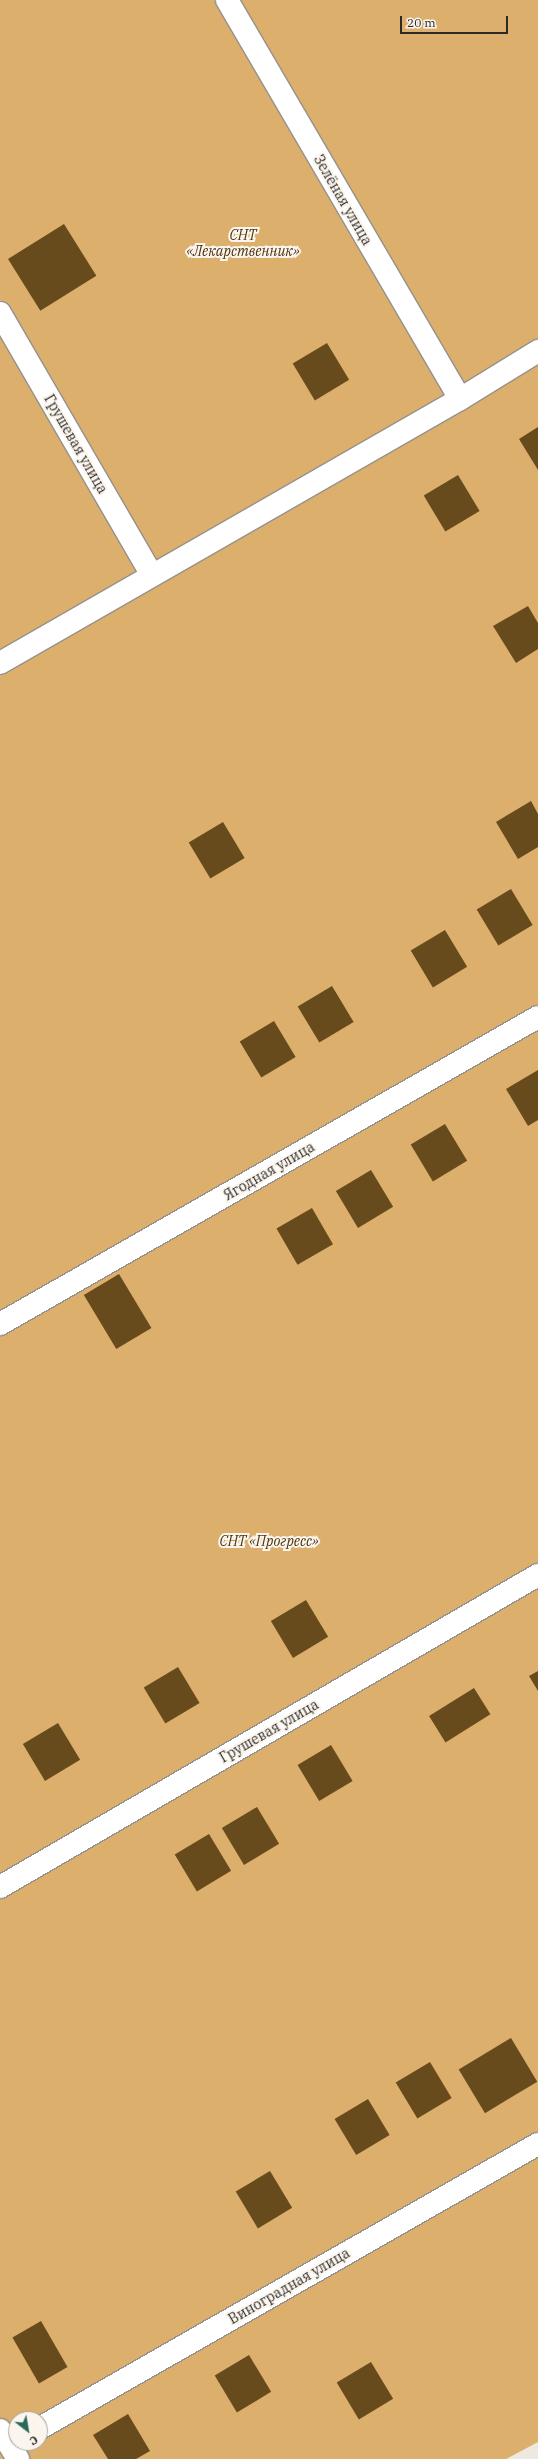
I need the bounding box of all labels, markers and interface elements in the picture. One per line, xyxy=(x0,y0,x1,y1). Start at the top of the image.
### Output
scale bar xyxy=(402,8,510,34)
text: 20 m xyxy=(407,15,436,30)
street label: Зелёная улица xyxy=(310,152,376,248)
park label: СНТ «Лекарственник» xyxy=(186,227,300,260)
street label: Грушевая улица xyxy=(41,391,111,497)
street label: Ягодная улица xyxy=(221,1138,317,1204)
park label: СНТ «Прогресс» xyxy=(219,1533,319,1549)
street label: Грушевая улица xyxy=(216,1696,322,1766)
street label: Виноградная улица xyxy=(225,2244,353,2328)
north arrow xyxy=(8,2411,48,2451)
text: С xyxy=(27,2433,40,2448)

